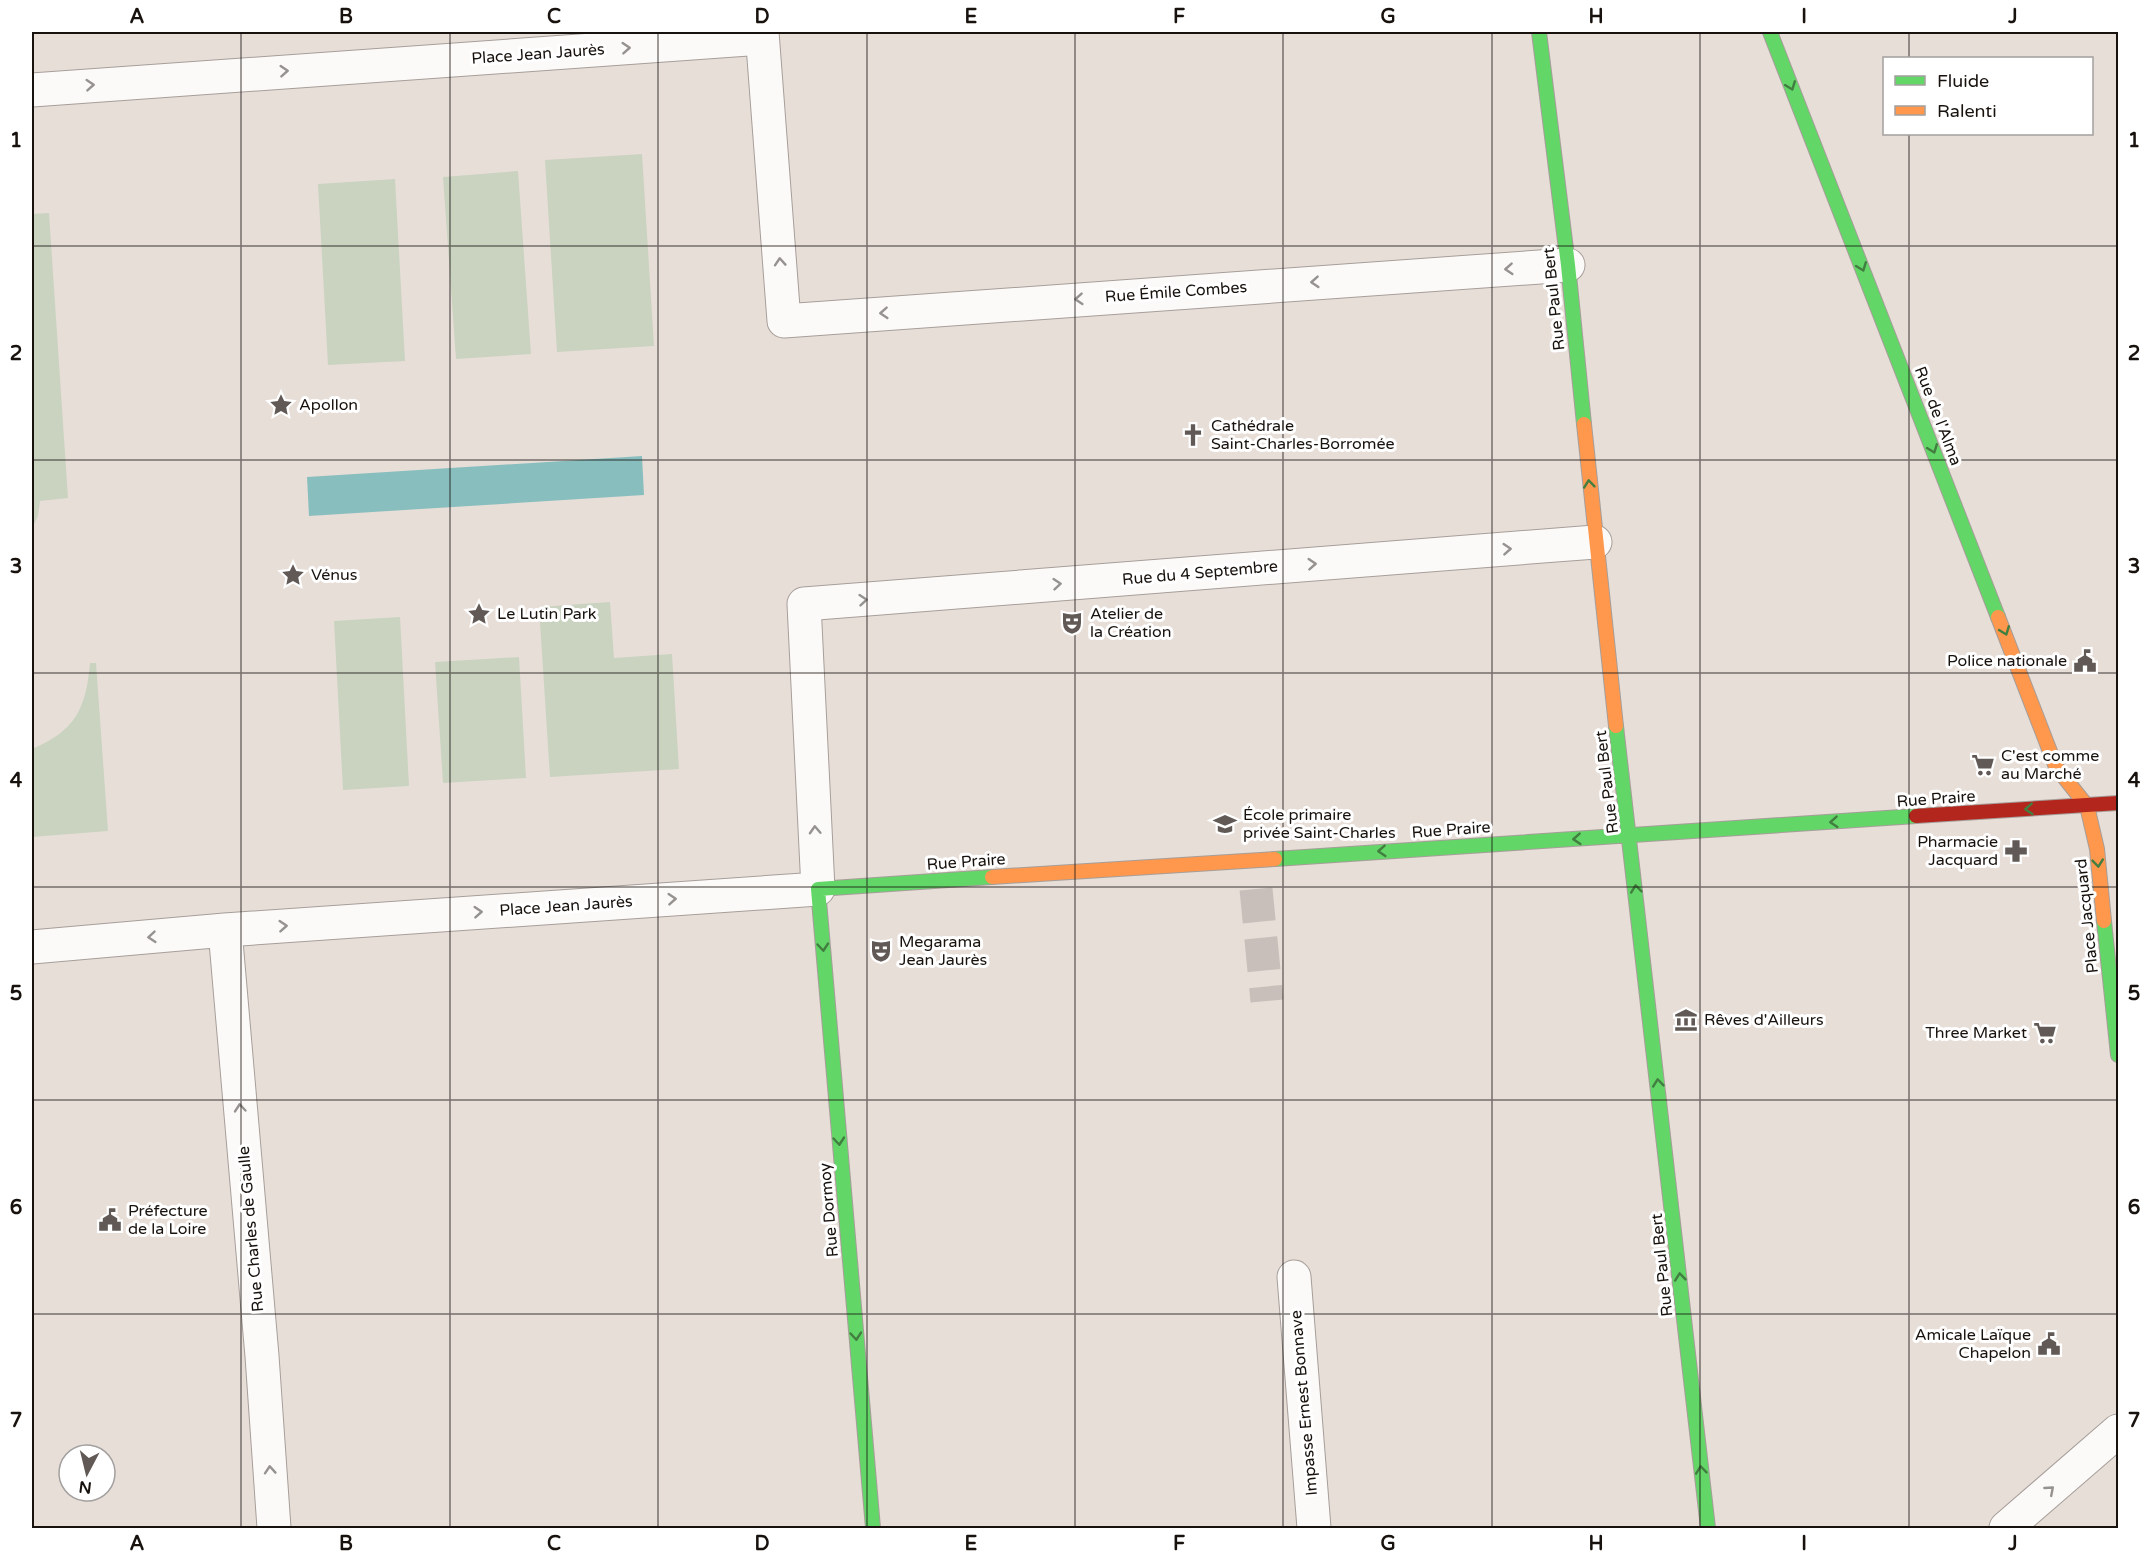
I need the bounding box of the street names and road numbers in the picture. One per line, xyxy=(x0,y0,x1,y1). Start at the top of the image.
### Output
street label: Place Jean Jaurès xyxy=(471,39,605,69)
street label: Rue Paul Bert xyxy=(1539,246,1569,352)
street label: Rue Émile Combes xyxy=(1104,277,1248,307)
street label: Rue de l'Alma xyxy=(1910,364,1966,468)
street label: Rue du 4 Septembre xyxy=(1121,556,1279,590)
street label: Rue Paul Bert xyxy=(1591,729,1623,835)
street label: Rue Praire xyxy=(1896,786,1976,812)
street label: Rue Praire xyxy=(1411,817,1491,843)
street label: Rue Praire xyxy=(926,849,1006,875)
street label: Place Jacquard xyxy=(2071,858,2103,974)
street label: Place Jean Jaurès xyxy=(499,891,633,921)
street label: Rue Charles de Gaulle xyxy=(234,1145,268,1313)
street label: Rue Dormoy xyxy=(815,1162,843,1258)
street label: Rue Paul Bert xyxy=(1647,1212,1677,1318)
street label: Impasse Ernest Bonnave xyxy=(1286,1309,1322,1497)

